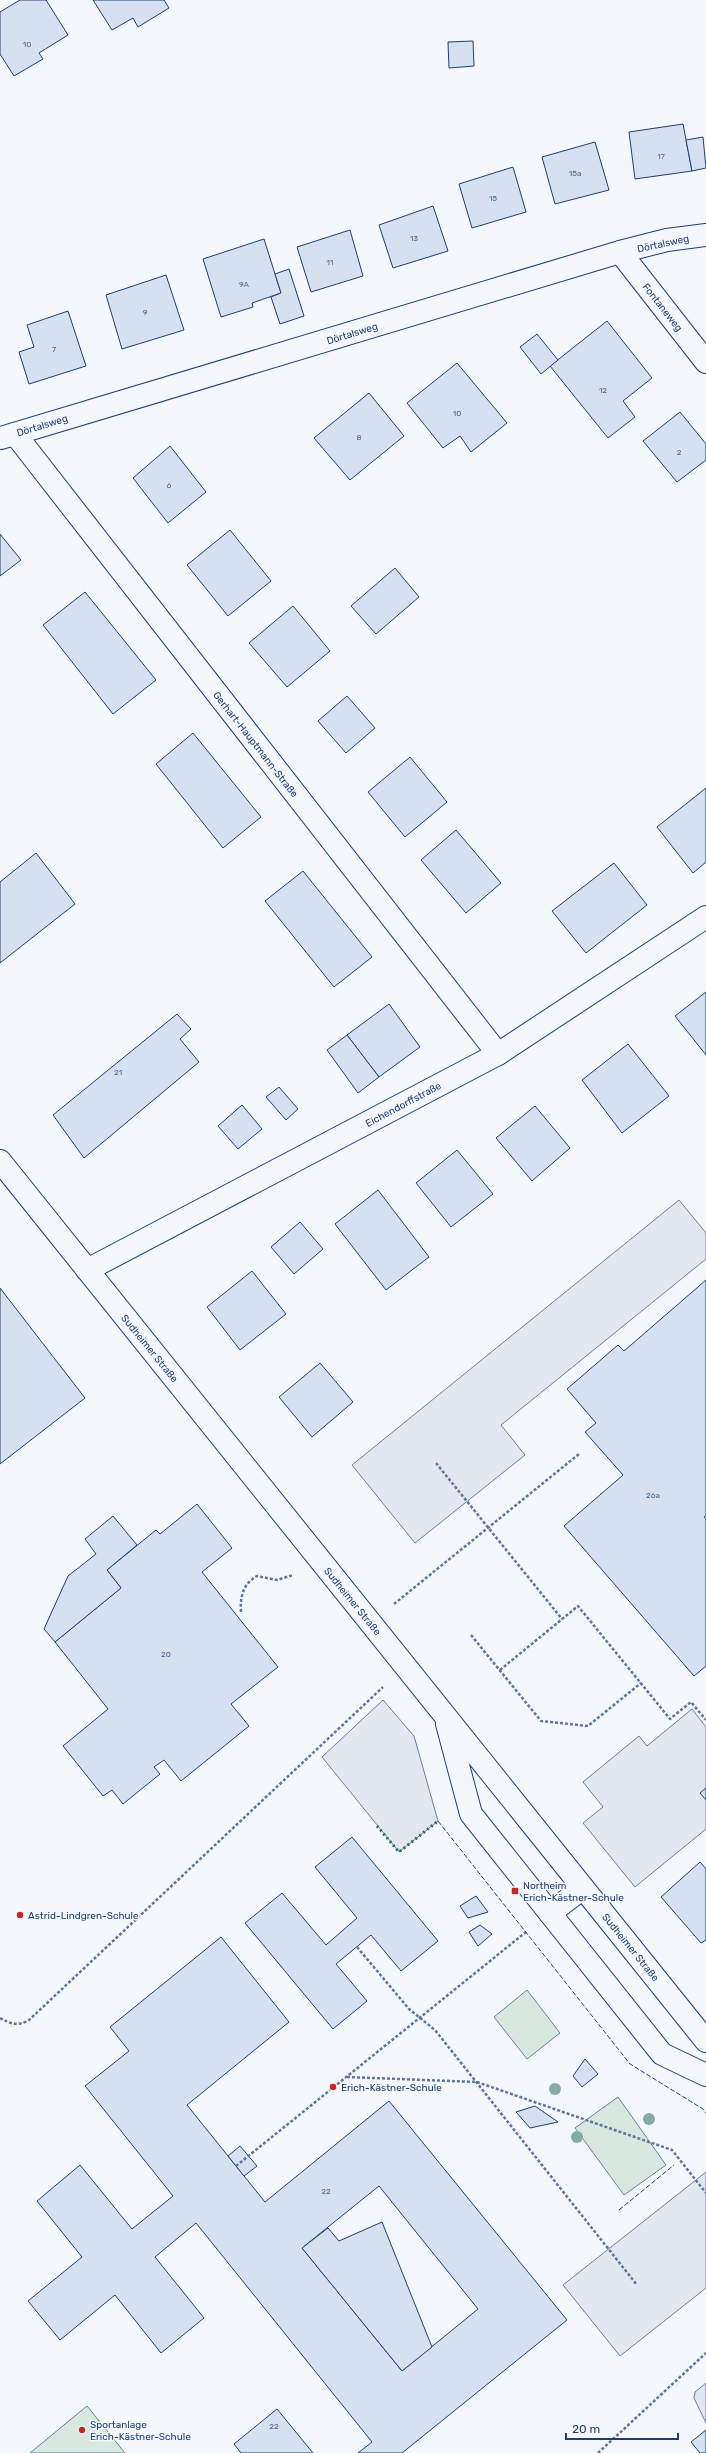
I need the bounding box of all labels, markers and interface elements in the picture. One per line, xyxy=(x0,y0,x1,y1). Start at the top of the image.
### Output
house number: 10 xyxy=(23,40,31,49)
house number: 17 xyxy=(657,152,665,161)
house number: 15a xyxy=(569,169,581,178)
house number: 15 xyxy=(489,194,497,203)
street label: Dörtalsweg xyxy=(636,233,690,255)
house number: 13 xyxy=(410,234,418,243)
house number: 11 xyxy=(327,258,333,267)
house number: 9A xyxy=(239,280,250,289)
street label: Fontaneweg xyxy=(640,281,685,334)
house number: 9 xyxy=(143,308,148,317)
street label: Dörtalsweg xyxy=(325,321,379,347)
house number: 7 xyxy=(52,345,56,354)
house number: 12 xyxy=(599,386,607,395)
house number: 10 xyxy=(453,409,461,418)
street label: Dörtalsweg xyxy=(15,413,69,439)
house number: 8 xyxy=(356,433,362,442)
house number: 2 xyxy=(677,448,682,457)
house number: 6 xyxy=(167,481,172,490)
street label: Gerhart-Hauptmann-Straße xyxy=(210,689,300,800)
house number: 21 xyxy=(114,1068,122,1077)
street label: Eichendorffstraße xyxy=(364,1080,444,1130)
street label: Sudheimer Straße xyxy=(118,1312,180,1385)
house number: 26a xyxy=(646,1491,660,1500)
street label: Sudheimer Straße xyxy=(321,1565,383,1638)
house number: 20 xyxy=(161,1650,171,1659)
place label: Northeim Erich-Kästner-Schule xyxy=(523,1880,624,1904)
marker: Northeim Erich-Kästner-Schule xyxy=(510,1886,520,1896)
marker: Astrid-Lindgren-Schule xyxy=(15,1910,25,1920)
place label: Astrid-Lindgren-Schule xyxy=(28,1910,139,1922)
street label: Sudheimer Straße xyxy=(599,1911,661,1984)
marker: Erich-Kästner-Schule xyxy=(328,2082,338,2092)
place label: Erich-Kästner-Schule xyxy=(341,2082,442,2094)
house number: 22 xyxy=(321,2187,331,2196)
scale bar xyxy=(566,2415,678,2441)
place label: Sportanlage Erich-Kästner-Schule xyxy=(90,2419,191,2443)
house number: 22 xyxy=(269,2422,279,2431)
text: 20 m xyxy=(572,2422,600,2436)
marker: Sportanlage Erich-Kästner-Schule xyxy=(77,2425,87,2435)

